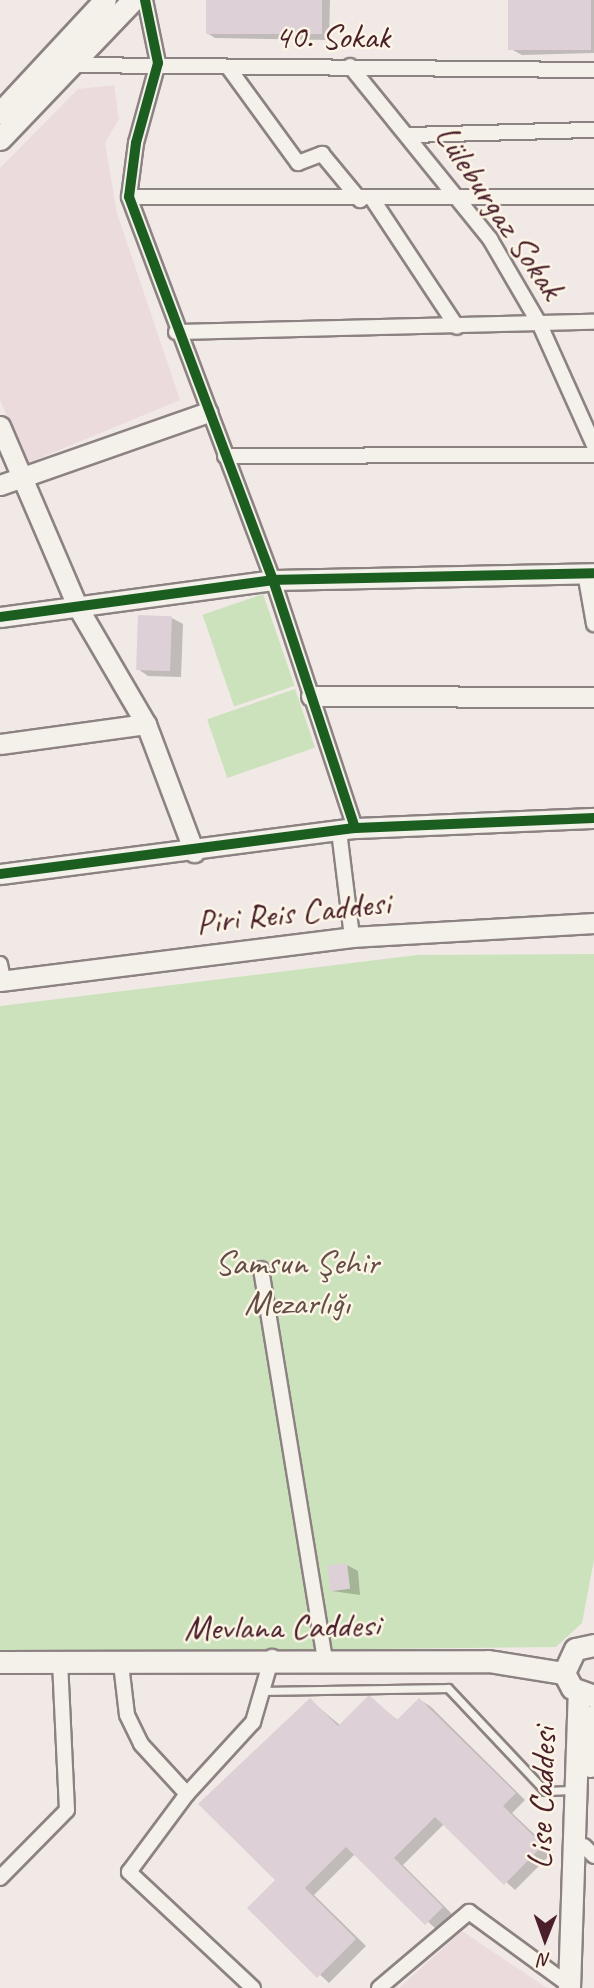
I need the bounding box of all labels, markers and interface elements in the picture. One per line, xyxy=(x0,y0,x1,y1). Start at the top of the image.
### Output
street label: 40. Sokak xyxy=(274,16,390,58)
street label: Lüleburgaz Sokak xyxy=(425,117,573,307)
street label: Piri Reis Caddesi xyxy=(193,882,393,944)
park label: Samsun Şehir Mezarlığı xyxy=(215,1242,379,1324)
street label: Mevlana Caddesi xyxy=(184,1604,380,1650)
street label: Lise Caddesi xyxy=(519,1726,565,1870)
north arrow xyxy=(510,1904,580,1974)
text: N xyxy=(539,1948,551,1972)

